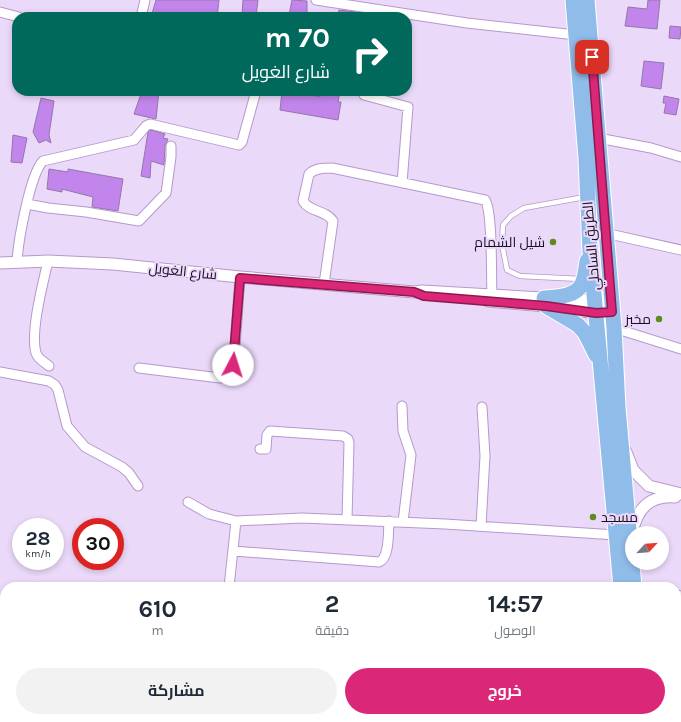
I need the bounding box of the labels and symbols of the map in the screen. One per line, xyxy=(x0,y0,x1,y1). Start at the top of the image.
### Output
pin xyxy=(575,40,609,74)
street label: الطريق الساحلي xyxy=(579,200,607,291)
place label: شيل الشمام xyxy=(474,234,545,252)
marker: شيل الشمام xyxy=(548,237,558,247)
street label: شارع الغويل xyxy=(148,259,218,284)
place label: مخبز xyxy=(624,311,651,328)
marker: مخبز xyxy=(654,314,664,324)
position arrow xyxy=(212,344,254,386)
place label: مسجد xyxy=(601,509,638,526)
marker: مسجد xyxy=(588,512,598,522)
speed limit sign: 30 xyxy=(72,518,124,570)
north arrow xyxy=(625,526,669,570)

